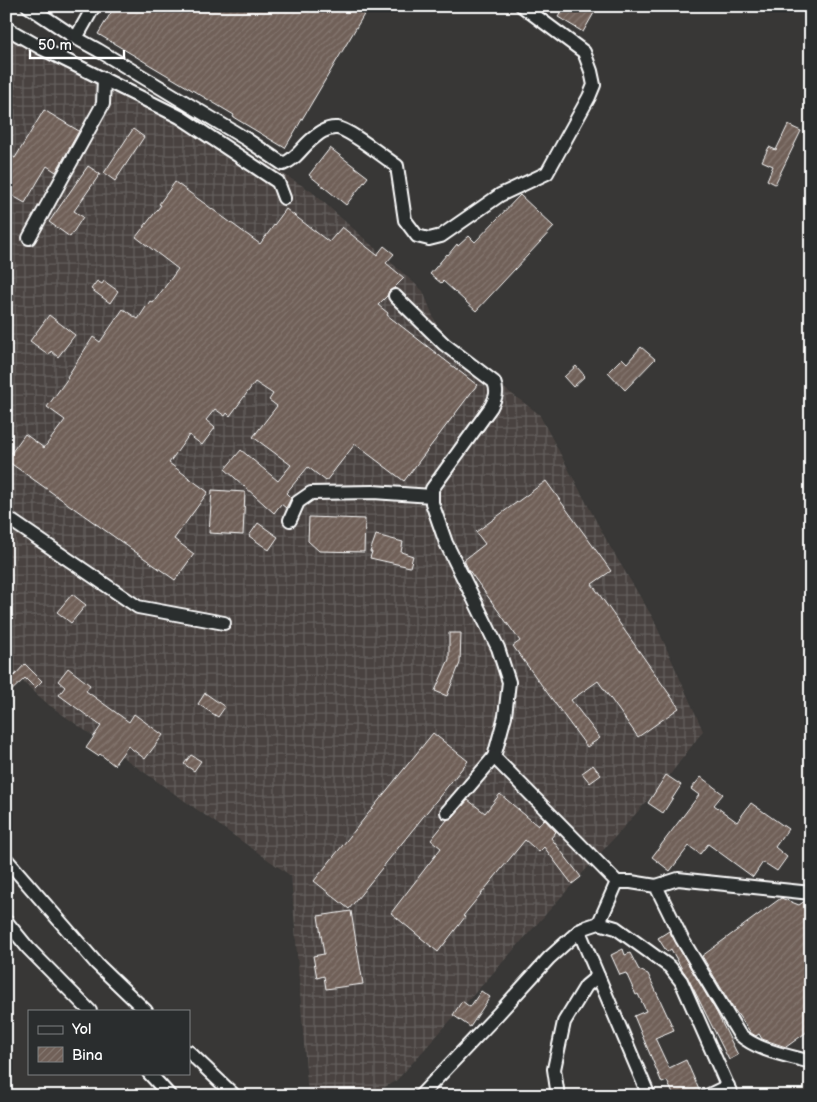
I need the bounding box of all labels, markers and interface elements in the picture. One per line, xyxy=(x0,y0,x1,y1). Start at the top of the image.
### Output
scale bar xyxy=(30,28,124,60)
text: 50 m xyxy=(38,36,72,55)
legend xyxy=(28,1010,190,1074)
text: Yol xyxy=(71,1020,91,1039)
text: Bina xyxy=(72,1046,103,1065)

